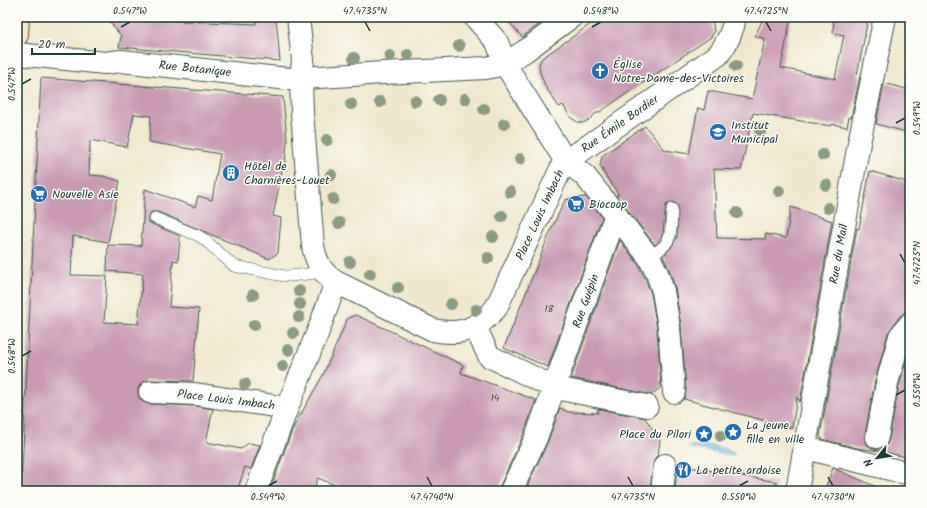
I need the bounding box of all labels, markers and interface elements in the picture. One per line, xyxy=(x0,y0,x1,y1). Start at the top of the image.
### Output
text: 0.547°W xyxy=(113,3,147,19)
text: 47.4735°N xyxy=(343,3,387,19)
text: 0.548°W xyxy=(583,3,619,19)
text: 47.4725°N xyxy=(744,3,788,19)
scale bar xyxy=(32,30,95,56)
text: 20 m xyxy=(38,35,66,54)
place label: Église Notre-Dame-des-Victoires xyxy=(613,55,744,88)
street label: Rue Botanique xyxy=(158,56,233,82)
church icon: Église Notre-Dame-des-Victoires xyxy=(590,61,610,81)
text: 0.547°W xyxy=(4,67,20,101)
street label: Rue Émile Bordier xyxy=(577,90,663,158)
text: 0.549°W xyxy=(909,101,925,135)
place label: Institut Municipal xyxy=(731,116,778,149)
school or university icon: Institut Municipal xyxy=(708,122,728,142)
place label: Hôtel de Charnières-Louet xyxy=(244,157,330,190)
building icon: Hôtel de Charnières-Louet xyxy=(221,163,241,183)
street label: Place Louis Imbach xyxy=(511,167,569,263)
supermarket icon: Nouvelle Asie xyxy=(29,184,49,204)
place label: Nouvelle Asie xyxy=(52,185,119,204)
supermarket icon: Biocoop xyxy=(566,194,586,214)
place label: Biocoop xyxy=(589,195,627,214)
street label: Rue du Mail xyxy=(824,223,854,285)
text: 47.4725°N xyxy=(909,241,925,285)
street label: Rue Guépin xyxy=(567,271,605,331)
house number: 18 xyxy=(544,301,555,317)
text: 0.548°W xyxy=(4,338,20,374)
text: 0.550°W xyxy=(909,373,925,407)
street label: Place Louis Imbach xyxy=(176,385,276,415)
house number: 14 xyxy=(491,390,500,406)
place label: La jeune fille en ville xyxy=(746,416,805,449)
place icon: La jeune fille en ville xyxy=(723,422,743,442)
place icon: Place du Pilori xyxy=(694,424,714,444)
place label: Place du Pilori xyxy=(619,425,692,444)
north arrow xyxy=(857,438,897,478)
text: N xyxy=(860,455,879,470)
restaurant icon: La petite ardoise xyxy=(673,460,693,480)
place label: La petite ardoise xyxy=(696,461,781,480)
text: 0.549°W xyxy=(251,489,285,505)
text: 47.4740°N xyxy=(410,489,454,505)
text: 47.4735°N xyxy=(611,489,655,505)
text: 0.550°W xyxy=(722,489,756,505)
text: 47.4730°N xyxy=(811,489,855,505)

